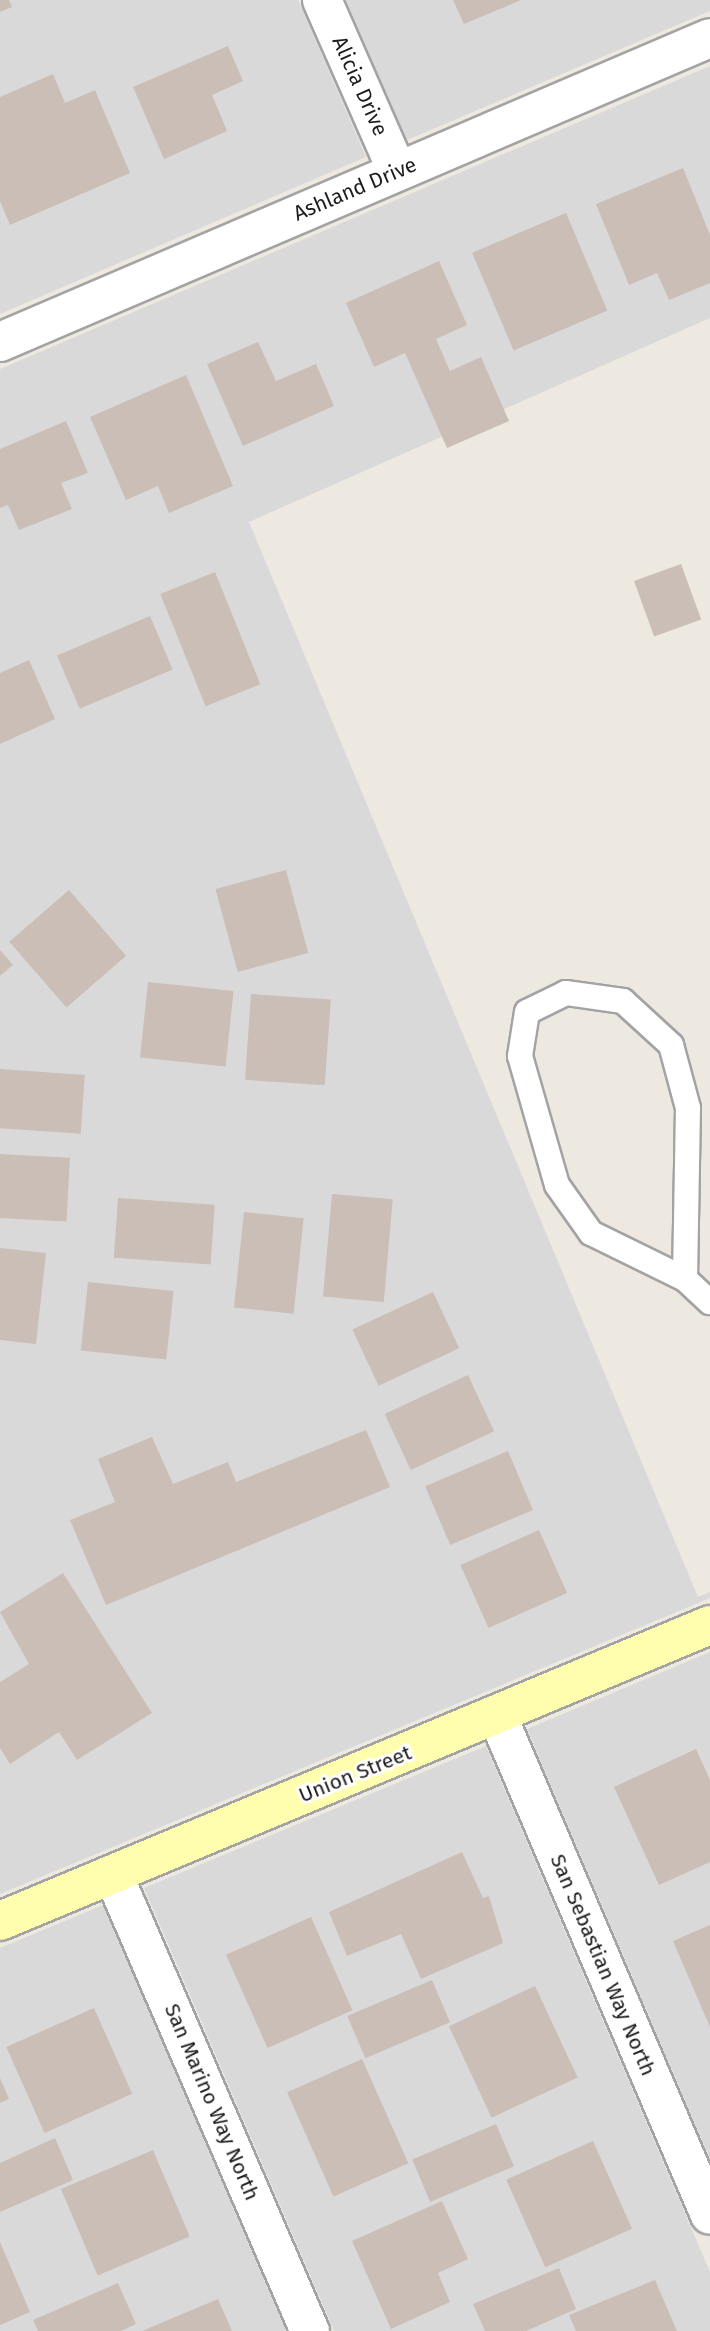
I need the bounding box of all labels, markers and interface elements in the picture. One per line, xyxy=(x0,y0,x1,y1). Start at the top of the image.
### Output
street label: Alicia Drive xyxy=(327,32,393,140)
street label: Ashland Drive xyxy=(290,152,420,226)
street label: Union Street xyxy=(295,1740,415,1808)
street label: San Sebastian Way North xyxy=(545,1851,661,2079)
street label: San Marino Way North xyxy=(159,2000,265,2204)

